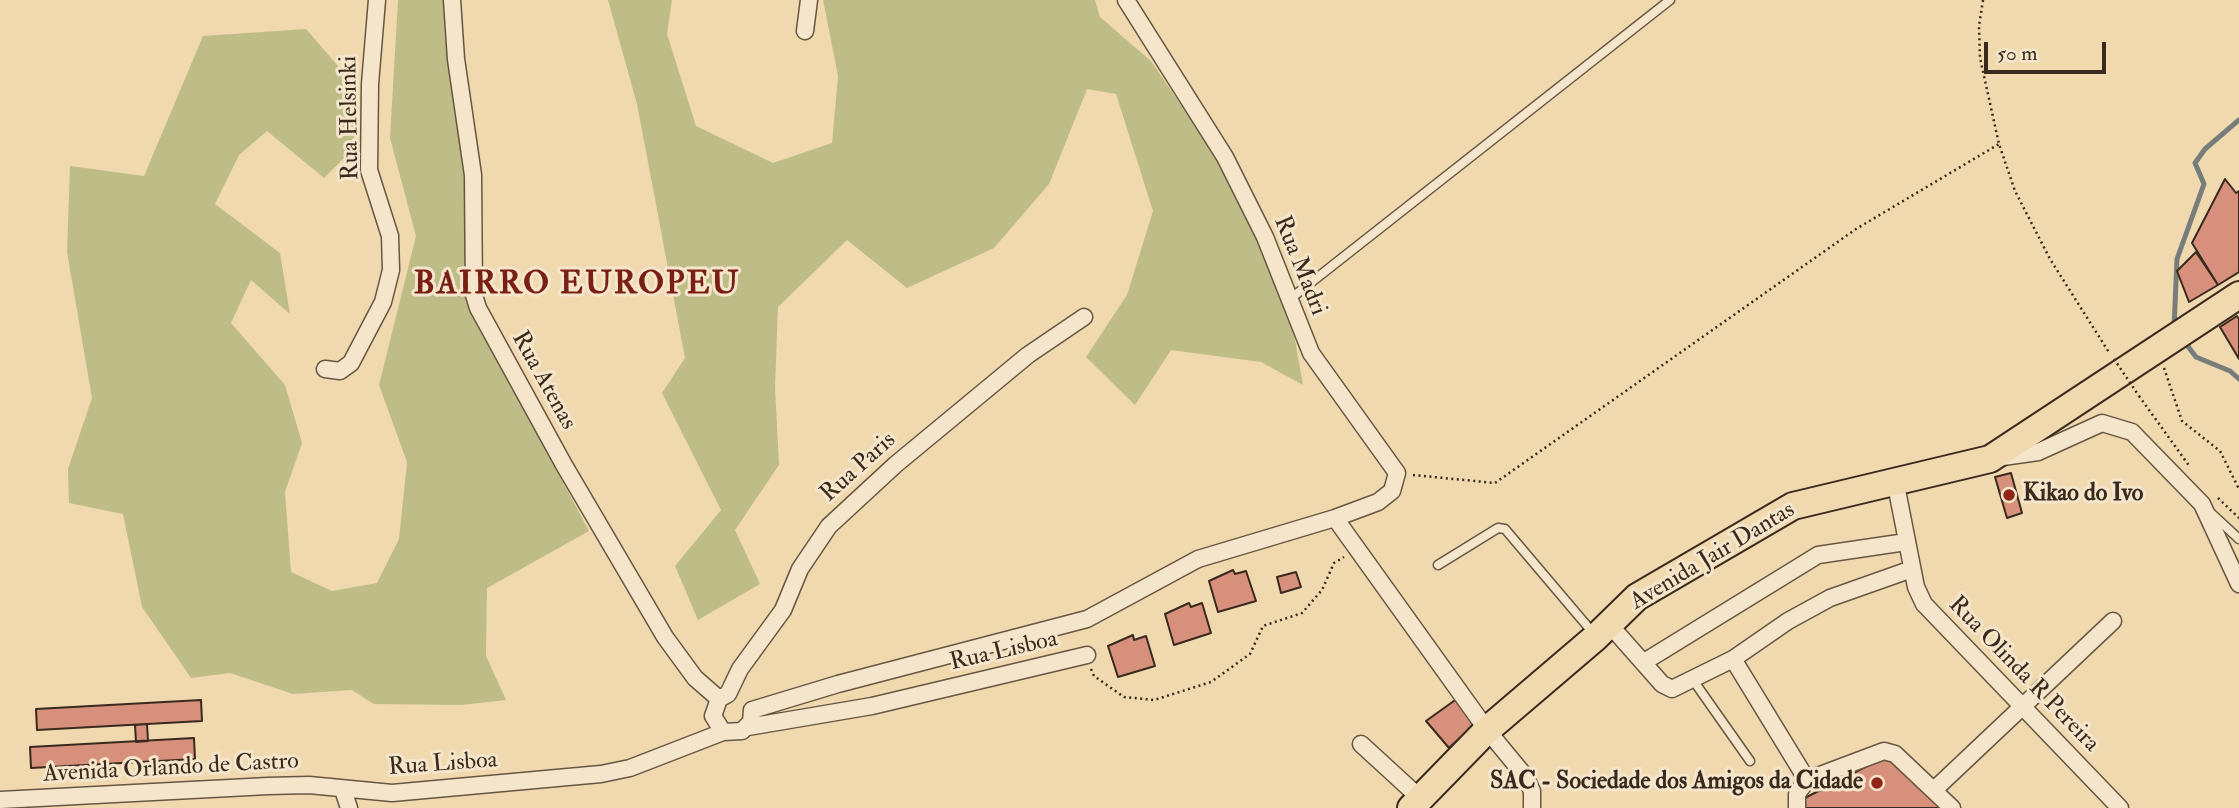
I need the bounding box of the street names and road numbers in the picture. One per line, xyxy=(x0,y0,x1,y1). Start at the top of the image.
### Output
street label: Rua Helsinki xyxy=(336,55,366,181)
street label: Rua Madri xyxy=(1266,212,1332,320)
street label: Rua Atenas xyxy=(504,327,582,435)
street label: Rua Paris xyxy=(815,427,903,509)
street label: Avenida Jair Dantas xyxy=(1625,496,1801,618)
street label: Rua Olinda R Pereira xyxy=(1941,591,2105,759)
street label: Rua Lisboa xyxy=(947,626,1061,678)
street label: Rua Lisboa xyxy=(387,747,499,783)
street label: Avenida Orlando de Castro xyxy=(42,748,300,790)

